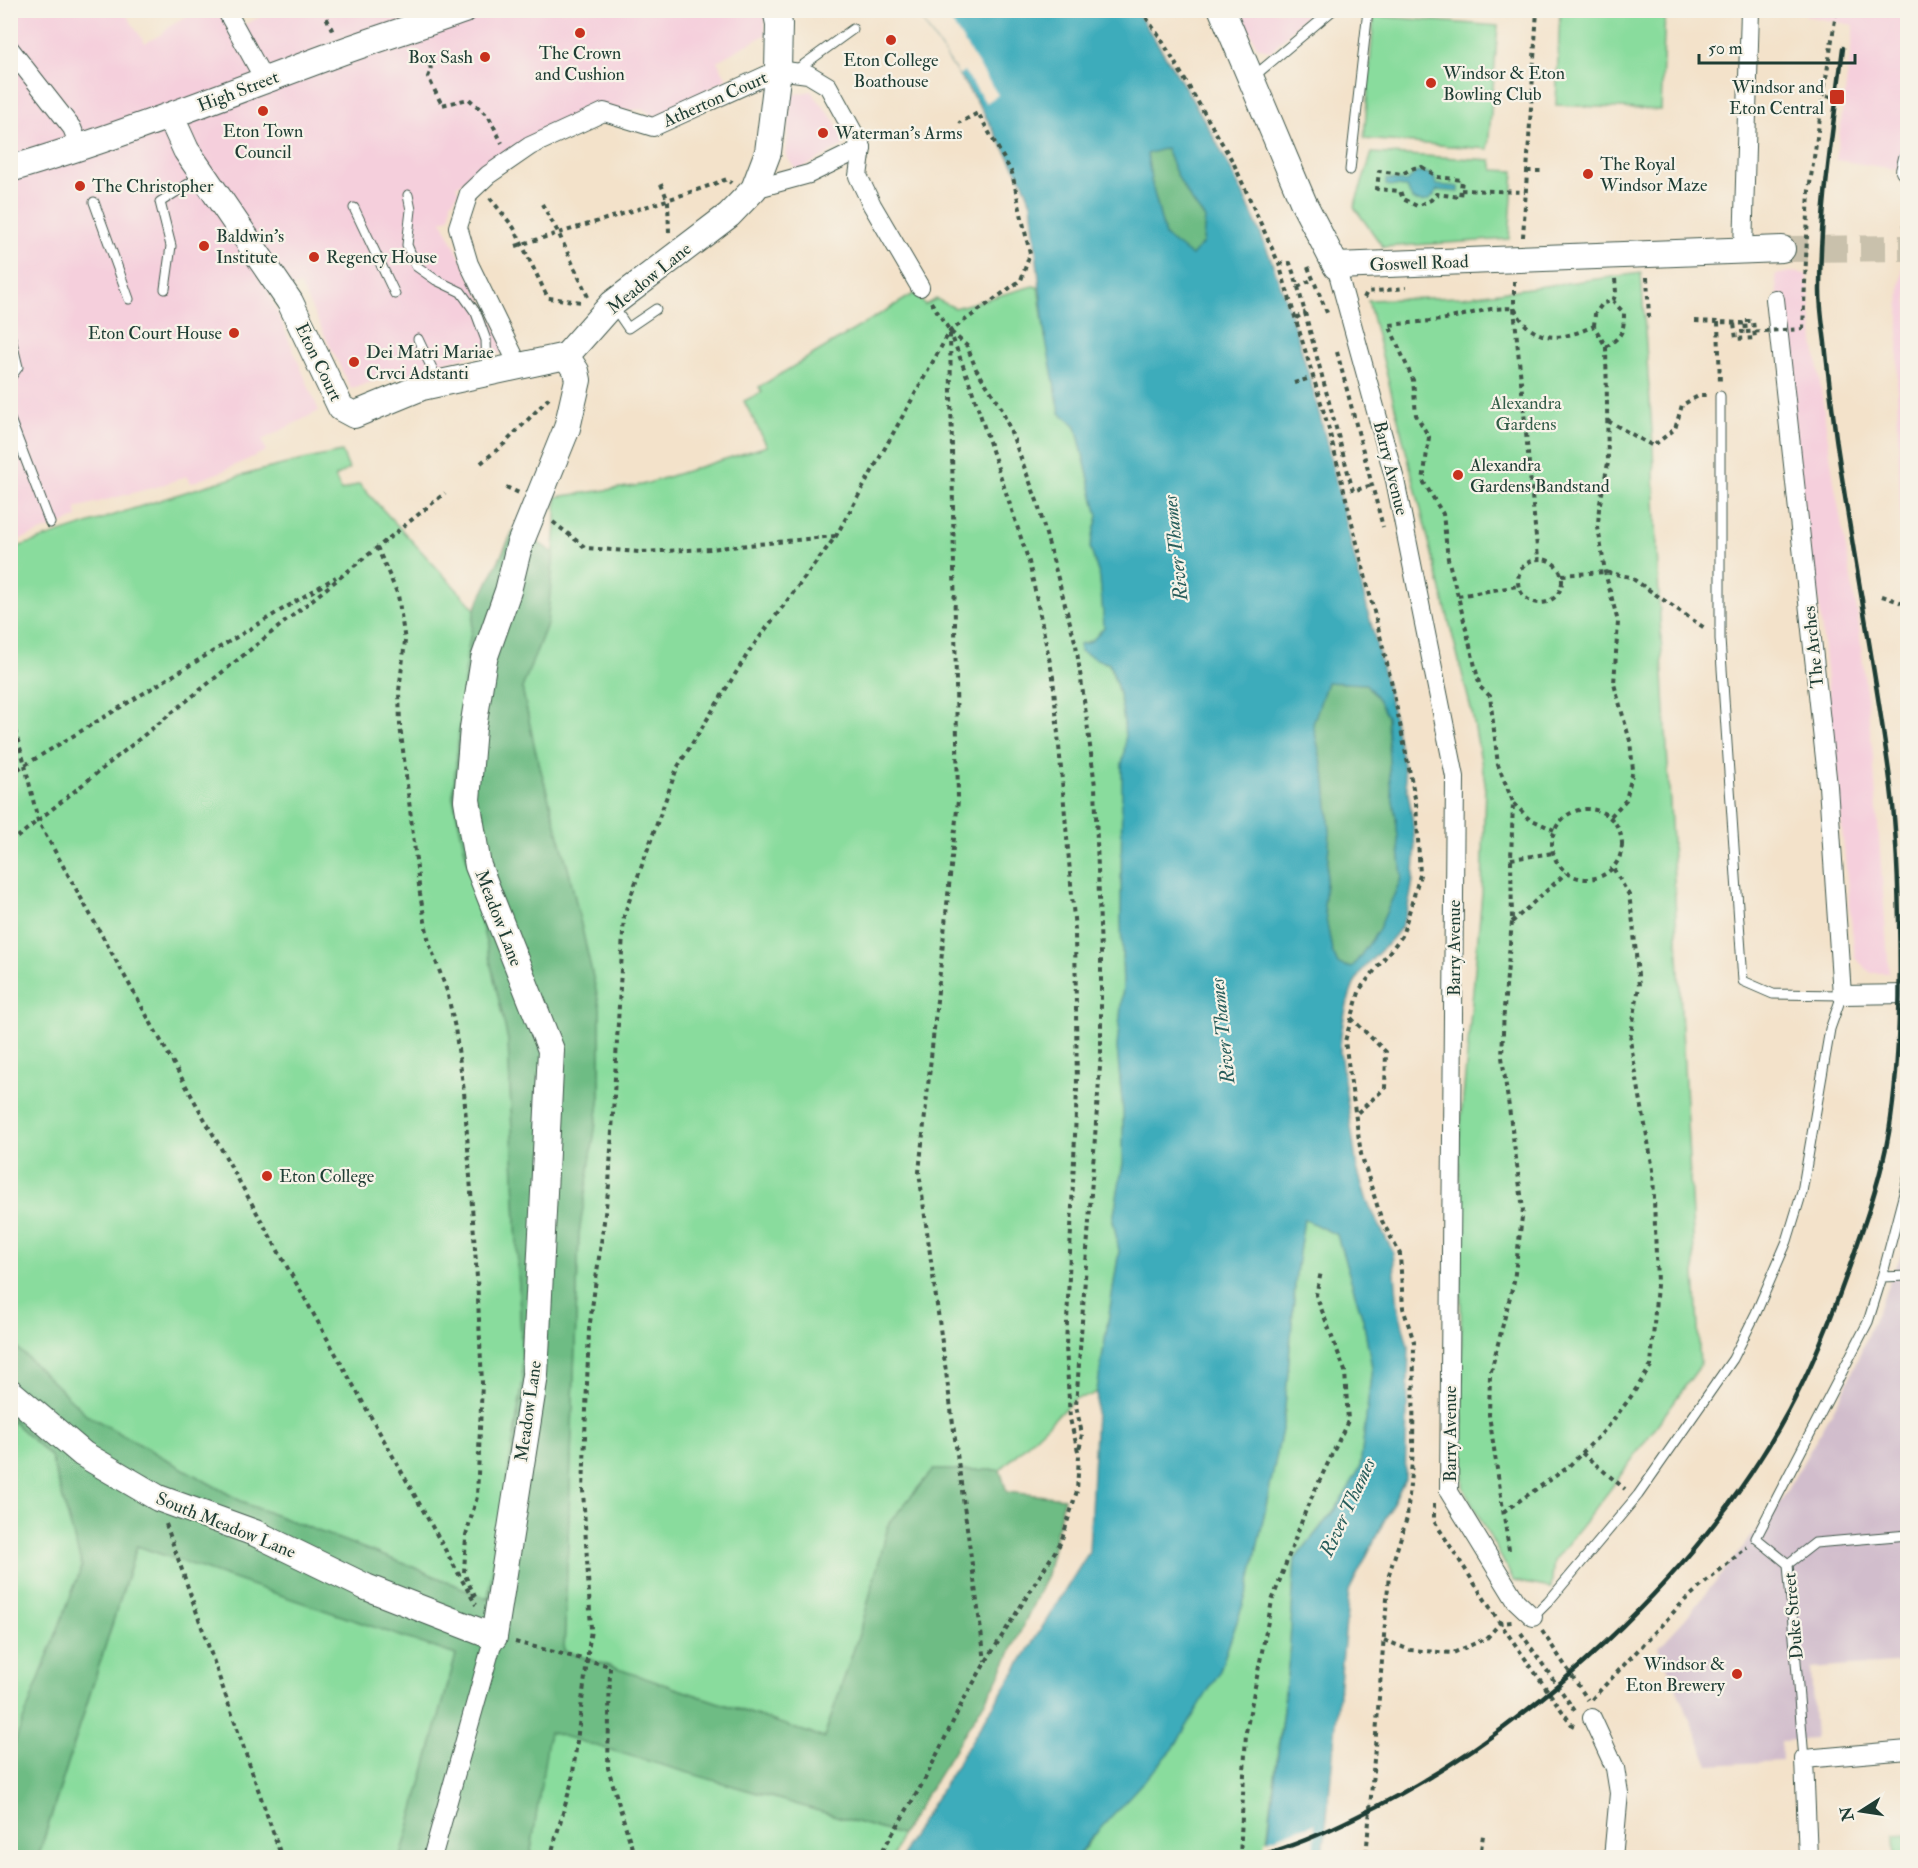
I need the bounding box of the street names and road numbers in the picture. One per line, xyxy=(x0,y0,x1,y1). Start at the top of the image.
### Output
street label: High Street xyxy=(194,65,282,117)
street label: Atherton Court xyxy=(658,66,771,133)
street label: Meadow Lane xyxy=(603,237,696,319)
street label: Goswell Road xyxy=(1369,250,1469,277)
street label: Eton Court xyxy=(290,319,347,405)
street label: Barry Avenue xyxy=(1368,419,1413,518)
street label: The Arches xyxy=(1798,605,1829,689)
street label: Meadow Lane xyxy=(470,867,528,970)
street label: Barry Avenue xyxy=(1443,899,1466,996)
street label: Meadow Lane xyxy=(510,1359,547,1463)
street label: Barry Avenue xyxy=(1439,1385,1462,1482)
street label: South Meadow Lane xyxy=(153,1487,299,1564)
street label: Duke Street xyxy=(1778,1571,1809,1660)

